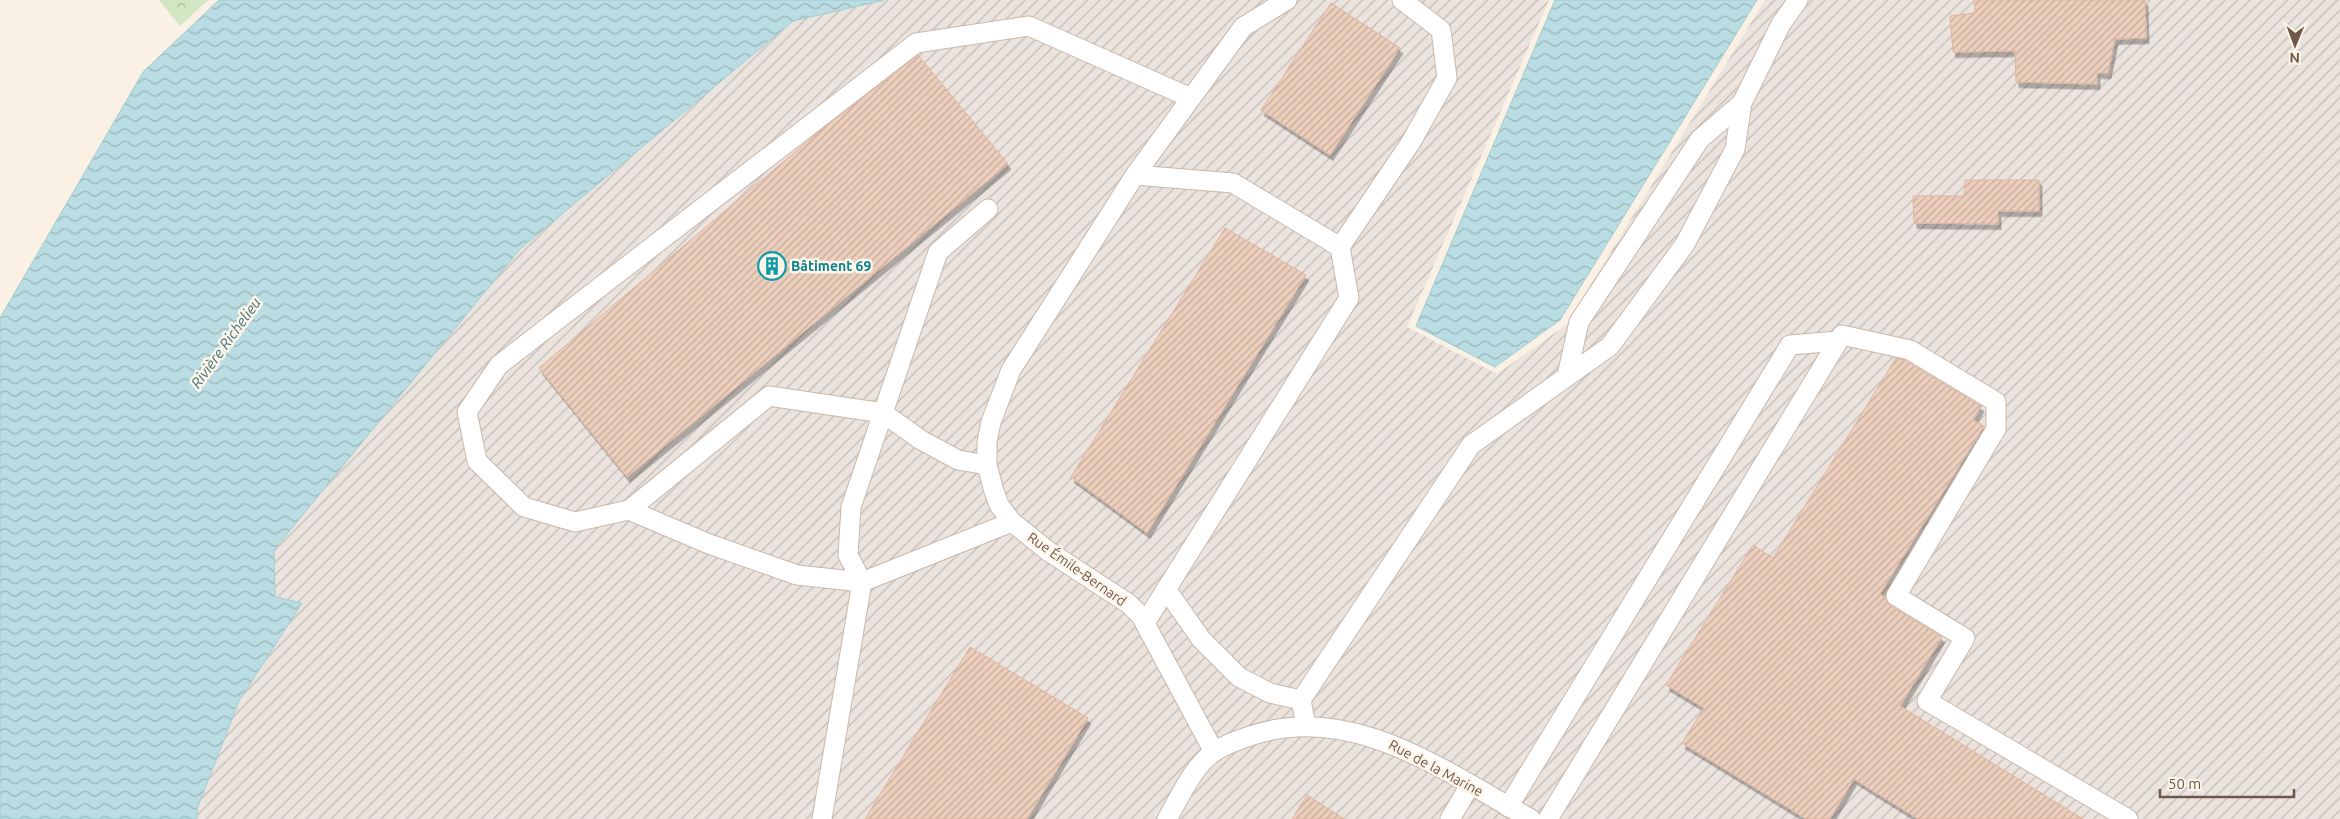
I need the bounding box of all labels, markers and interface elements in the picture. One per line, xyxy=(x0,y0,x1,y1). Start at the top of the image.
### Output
north arrow xyxy=(2270,20,2320,70)
text: N xyxy=(2289,50,2300,66)
building icon: Bâtiment 69 xyxy=(757,251,787,281)
place label: Bâtiment 69 xyxy=(791,258,871,274)
water label: Rivière Richelieu xyxy=(187,294,264,391)
street label: Rue Émile-Bernard xyxy=(1024,528,1130,609)
street label: Rue de la Marine xyxy=(1386,736,1486,800)
scale bar xyxy=(2160,766,2294,798)
text: 50 m xyxy=(2168,775,2201,792)

